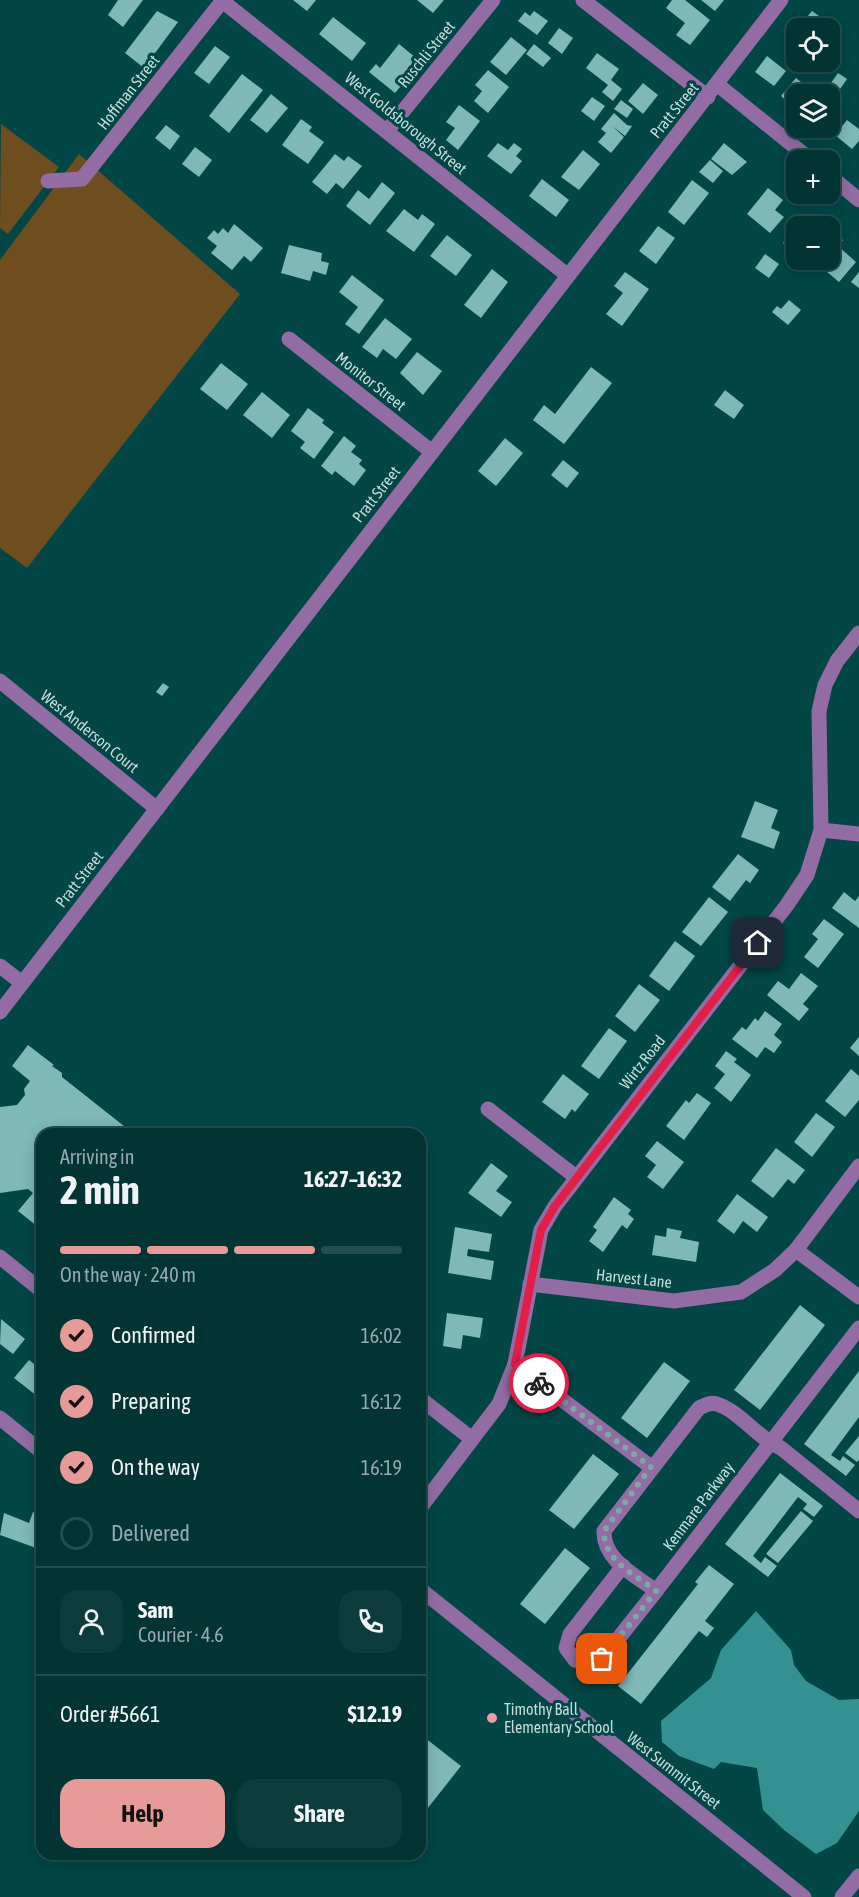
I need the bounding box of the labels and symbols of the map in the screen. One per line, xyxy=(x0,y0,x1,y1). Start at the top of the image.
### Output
street label: Ruschli Street xyxy=(394,17,458,91)
street label: Hoffman Street xyxy=(93,51,163,133)
street label: West Goldsborough Street xyxy=(341,68,471,179)
street label: Pratt Street xyxy=(646,78,702,141)
street label: Monitor Street xyxy=(332,348,410,414)
street label: Pratt Street xyxy=(349,462,404,526)
street label: West Anderson Court xyxy=(37,686,143,776)
street label: Pratt Street xyxy=(52,847,107,911)
pin xyxy=(732,917,783,968)
street label: Wirtz Road xyxy=(616,1032,668,1092)
street label: Harvest Lane xyxy=(595,1265,673,1291)
courier xyxy=(509,1353,569,1413)
street label: Kenmare Parkway xyxy=(659,1458,738,1554)
pin xyxy=(576,1633,627,1684)
place label: Timothy Ball Elementary School xyxy=(504,1700,615,1737)
marker: Timothy Ball Elementary School xyxy=(485,1711,499,1725)
street label: West Summit Street xyxy=(624,1728,725,1812)

